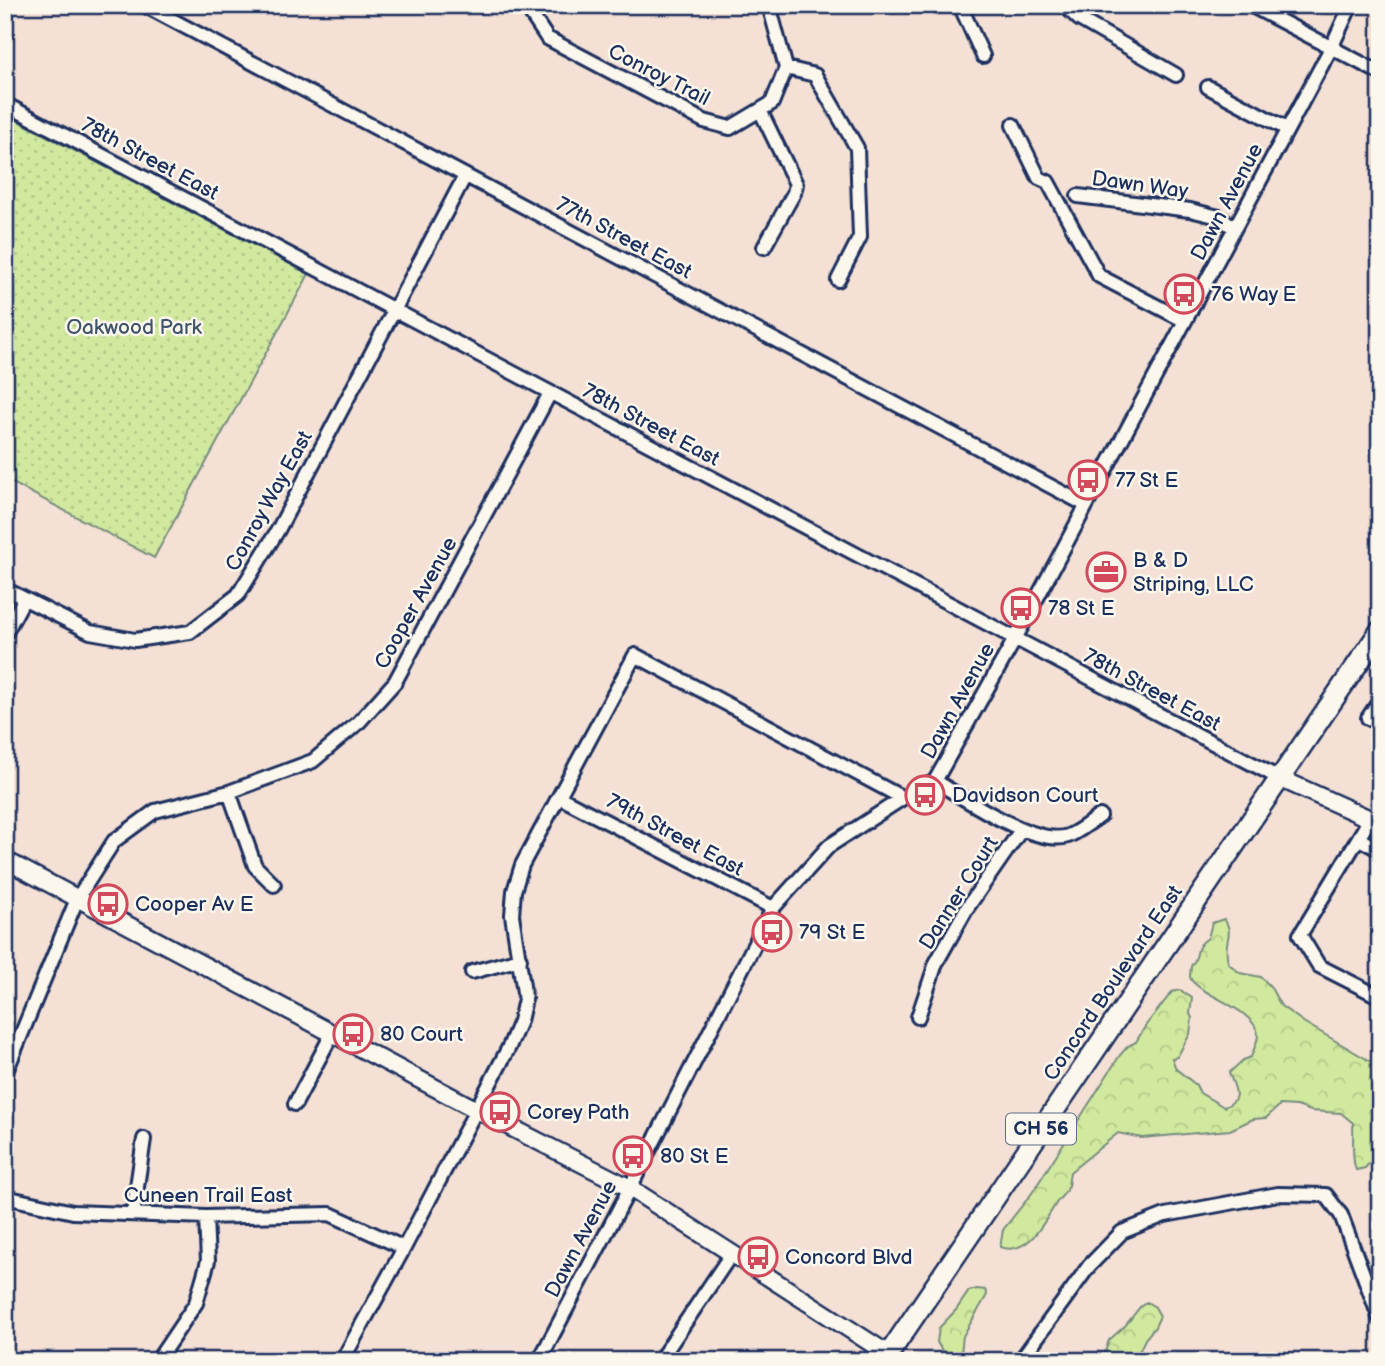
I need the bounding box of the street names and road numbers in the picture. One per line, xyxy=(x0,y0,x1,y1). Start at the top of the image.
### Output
street label: Conroy Trail xyxy=(604,39,714,111)
street label: 78th Street East xyxy=(77,112,223,206)
street label: Dawn Avenue xyxy=(1186,139,1268,265)
street label: Dawn Way xyxy=(1090,166,1190,204)
street label: 77th Street East xyxy=(552,192,697,284)
street label: 78th Street East xyxy=(578,378,724,472)
street label: Conroy Way East xyxy=(220,426,318,576)
street label: Cooper Avenue xyxy=(369,533,463,673)
street label: Dawn Avenue xyxy=(916,639,1000,763)
street label: 78th Street East xyxy=(1079,643,1225,737)
street label: 79th Street East xyxy=(602,788,748,882)
street label: Danner Court xyxy=(914,831,1004,954)
street label: Concord Boulevard East xyxy=(1038,880,1188,1086)
road number: CH 56 xyxy=(1006,1114,1076,1144)
street label: Dawn Avenue xyxy=(540,1176,622,1302)
street label: Cuneen Trail East xyxy=(124,1183,293,1208)

